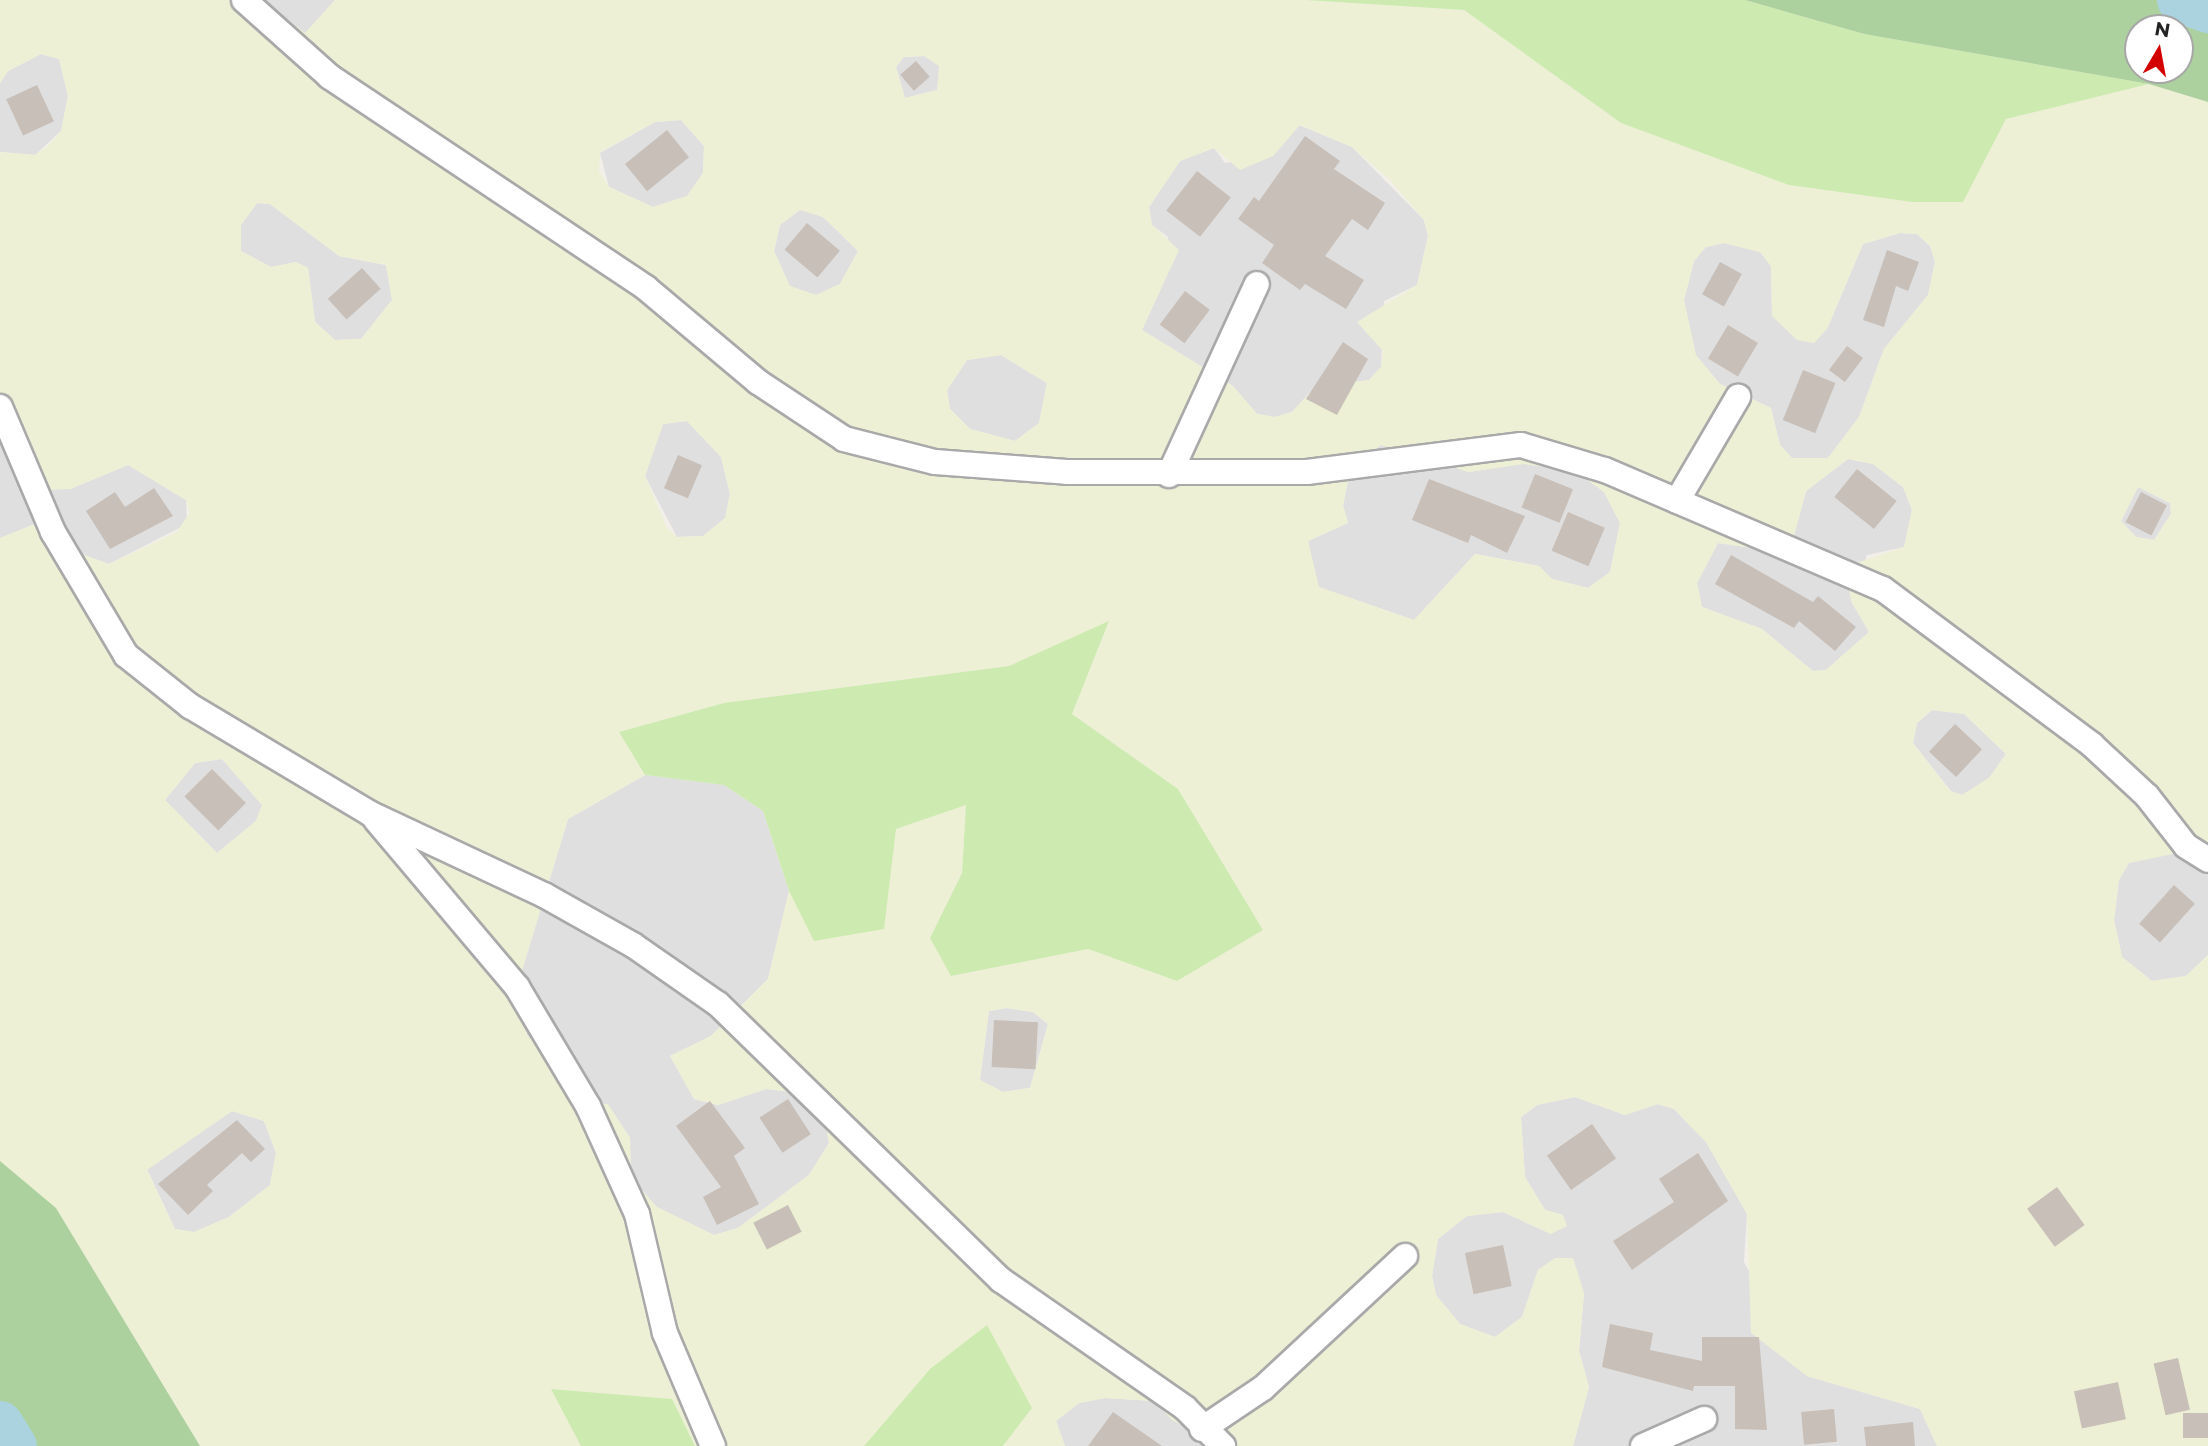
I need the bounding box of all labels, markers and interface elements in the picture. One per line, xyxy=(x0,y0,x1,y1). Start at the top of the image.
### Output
north arrow xyxy=(2124,14,2194,84)
text: N xyxy=(2153,17,2172,42)

